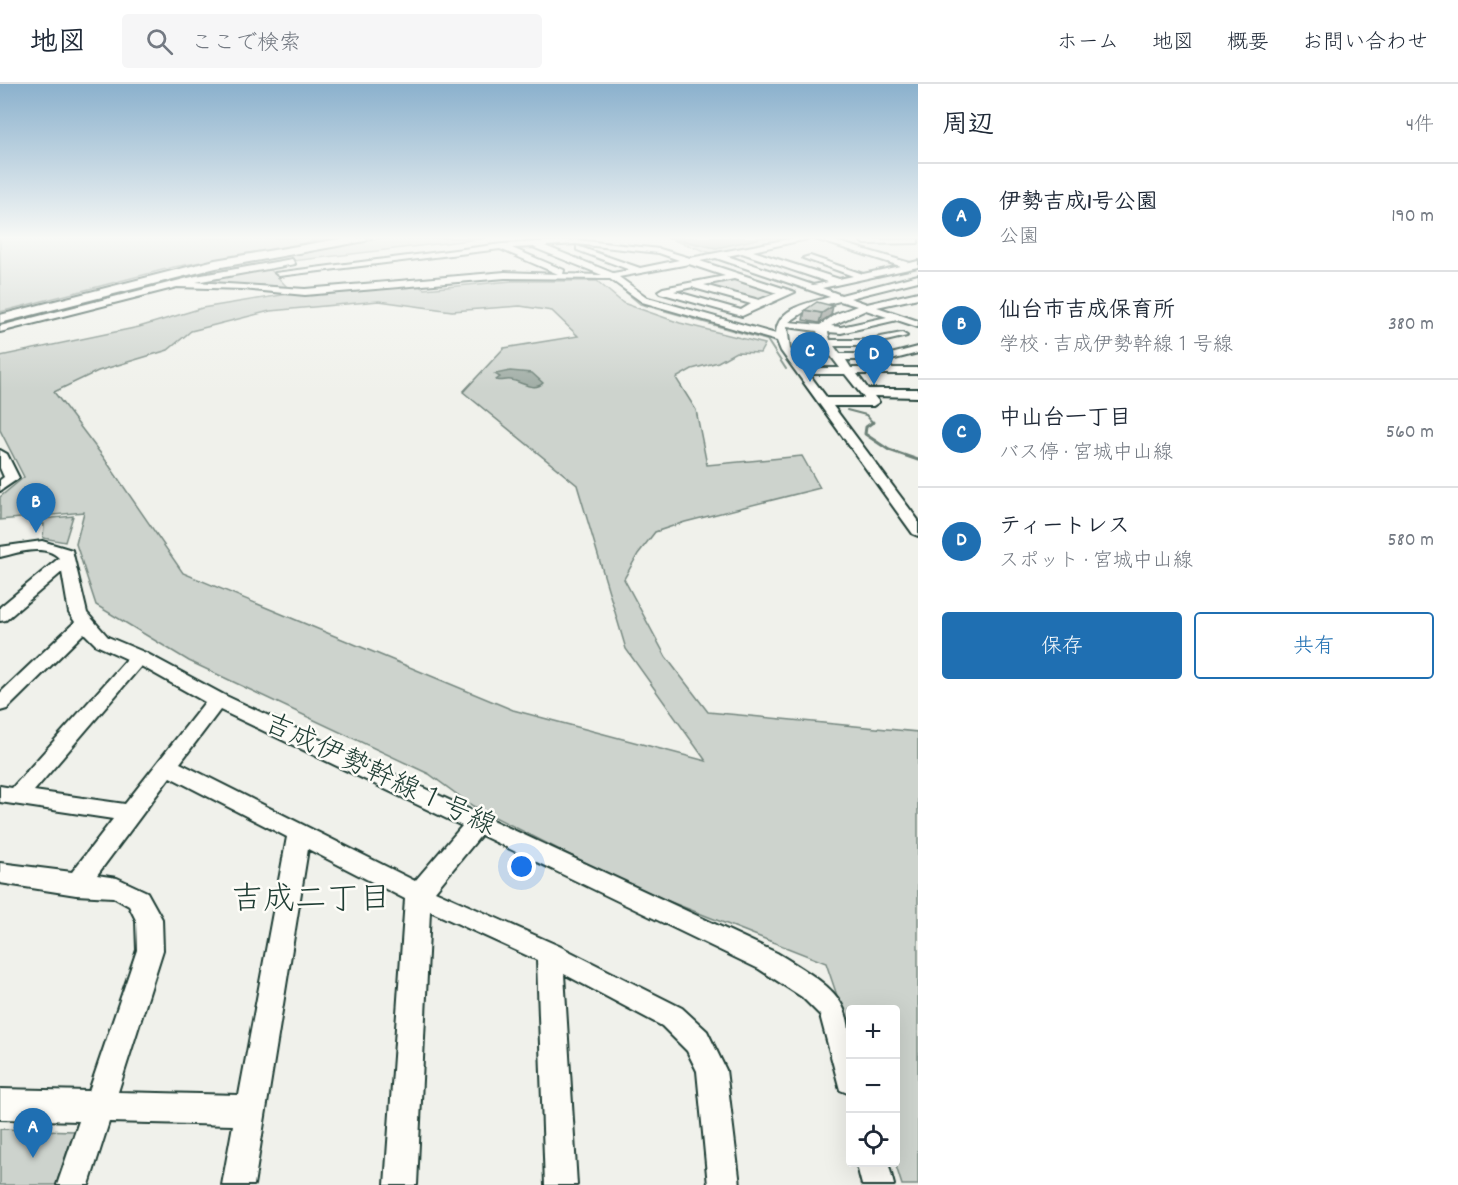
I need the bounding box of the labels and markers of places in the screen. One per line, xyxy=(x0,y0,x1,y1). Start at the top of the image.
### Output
pin: C xyxy=(790,332,830,382)
pin: D xyxy=(854,336,894,385)
pin: B xyxy=(16,484,56,533)
pin: A xyxy=(14,1108,52,1158)

